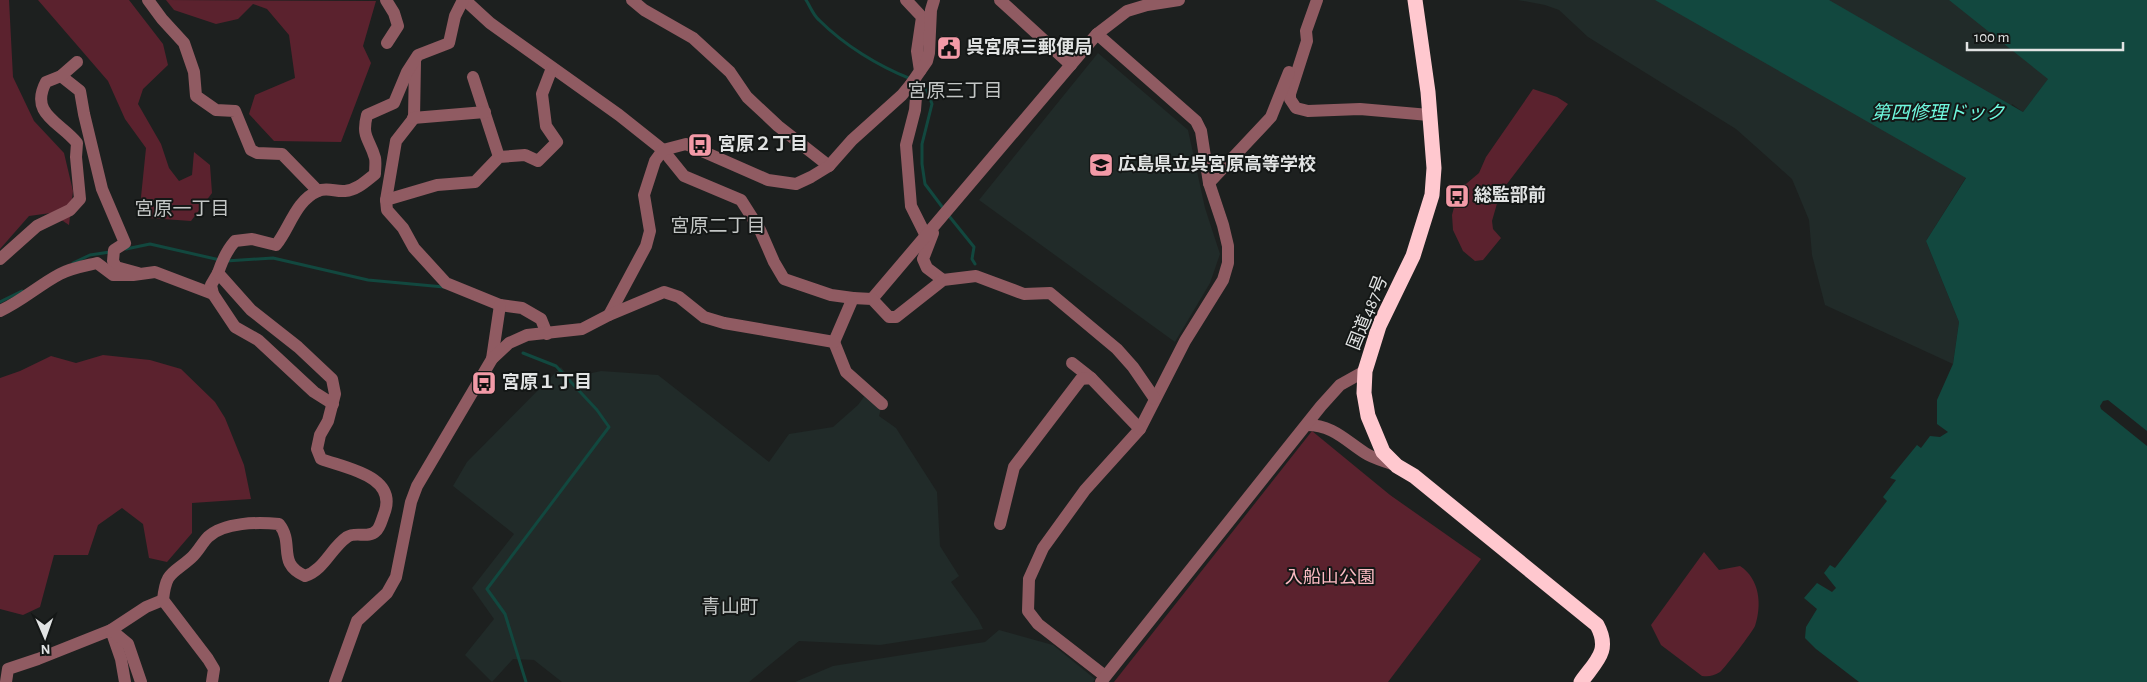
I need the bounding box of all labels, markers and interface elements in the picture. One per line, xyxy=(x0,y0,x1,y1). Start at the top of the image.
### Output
scale bar xyxy=(1967,20,2123,52)
text: 100 m xyxy=(1974,30,2009,45)
public building icon: 呉宮原三郵便局 xyxy=(936,35,962,61)
place label: 呉宮原三郵便局 xyxy=(966,37,1092,57)
district label: 宮原三丁目 xyxy=(907,81,1003,101)
water label: 第四修理ドック xyxy=(1871,102,2005,123)
bus stop icon: 宮原２丁目 xyxy=(687,132,713,158)
place label: 宮原２丁目 xyxy=(718,135,808,154)
school or university icon: 広島県立呉宮原高等学校 xyxy=(1088,152,1114,178)
place label: 広島県立呉宮原高等学校 xyxy=(1118,154,1316,174)
bus stop icon: 総監部前 xyxy=(1444,183,1470,209)
place label: 総監部前 xyxy=(1474,185,1546,205)
district label: 宮原一丁目 xyxy=(134,199,230,219)
district label: 宮原二丁目 xyxy=(670,216,766,236)
street label: 国道487号 xyxy=(1343,272,1391,353)
bus stop icon: 宮原１丁目 xyxy=(471,370,497,396)
place label: 宮原１丁目 xyxy=(502,373,592,392)
park label: 入船山公園 xyxy=(1285,567,1375,587)
district label: 青山町 xyxy=(701,596,759,617)
north arrow xyxy=(20,612,70,662)
text: N xyxy=(40,642,51,656)

